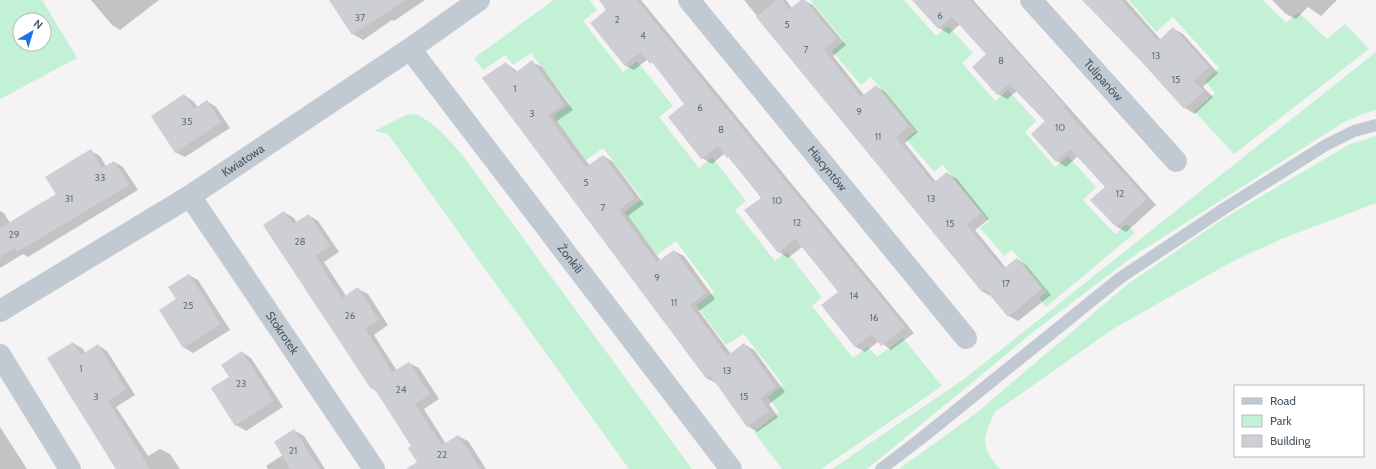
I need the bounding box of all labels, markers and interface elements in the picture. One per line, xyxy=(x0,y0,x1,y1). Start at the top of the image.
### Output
house number: 6 xyxy=(937,9,943,22)
house number: 37 xyxy=(355,11,365,24)
north arrow xyxy=(12,12,52,52)
house number: 2 xyxy=(614,13,620,26)
text: N xyxy=(31,16,46,32)
house number: 5 xyxy=(784,18,790,31)
house number: 4 xyxy=(640,29,646,42)
house number: 7 xyxy=(803,43,809,56)
house number: 13 xyxy=(1152,49,1160,62)
house number: 8 xyxy=(998,54,1004,67)
street label: Tulipanów xyxy=(1081,56,1127,104)
house number: 15 xyxy=(1172,73,1180,86)
house number: 1 xyxy=(513,82,517,95)
house number: 6 xyxy=(697,101,703,114)
house number: 9 xyxy=(856,105,862,118)
house number: 3 xyxy=(529,107,535,120)
house number: 35 xyxy=(182,115,192,128)
house number: 10 xyxy=(1055,121,1065,134)
house number: 8 xyxy=(718,123,724,136)
house number: 11 xyxy=(875,130,881,143)
street label: Kwiatowa xyxy=(219,140,267,180)
street label: Hiacyntów xyxy=(805,143,851,194)
house number: 33 xyxy=(95,171,105,184)
house number: 5 xyxy=(583,176,589,189)
house number: 12 xyxy=(1116,187,1124,200)
house number: 31 xyxy=(65,192,73,205)
house number: 13 xyxy=(927,192,935,205)
house number: 10 xyxy=(772,194,782,207)
house number: 7 xyxy=(600,201,606,214)
house number: 12 xyxy=(793,216,801,229)
house number: 15 xyxy=(946,217,954,230)
house number: 29 xyxy=(9,228,20,241)
house number: 28 xyxy=(294,235,306,248)
street label: Żonkili xyxy=(555,241,587,276)
house number: 9 xyxy=(654,271,660,284)
house number: 17 xyxy=(1002,277,1010,290)
house number: 14 xyxy=(849,289,859,302)
house number: 11 xyxy=(671,296,677,309)
house number: 25 xyxy=(183,299,193,312)
street label: Stokrotek xyxy=(263,308,303,357)
house number: 26 xyxy=(345,309,356,322)
house number: 16 xyxy=(870,311,879,324)
house number: 1 xyxy=(79,362,83,375)
house number: 13 xyxy=(723,364,731,377)
house number: 23 xyxy=(236,377,246,390)
house number: 24 xyxy=(395,383,407,396)
legend xyxy=(1234,385,1364,457)
house number: 3 xyxy=(93,390,99,403)
house number: 15 xyxy=(740,390,748,403)
text: Road xyxy=(1270,393,1296,408)
text: Park xyxy=(1270,413,1292,428)
text: Building xyxy=(1270,433,1312,448)
house number: 21 xyxy=(289,444,297,457)
house number: 22 xyxy=(437,448,447,461)

